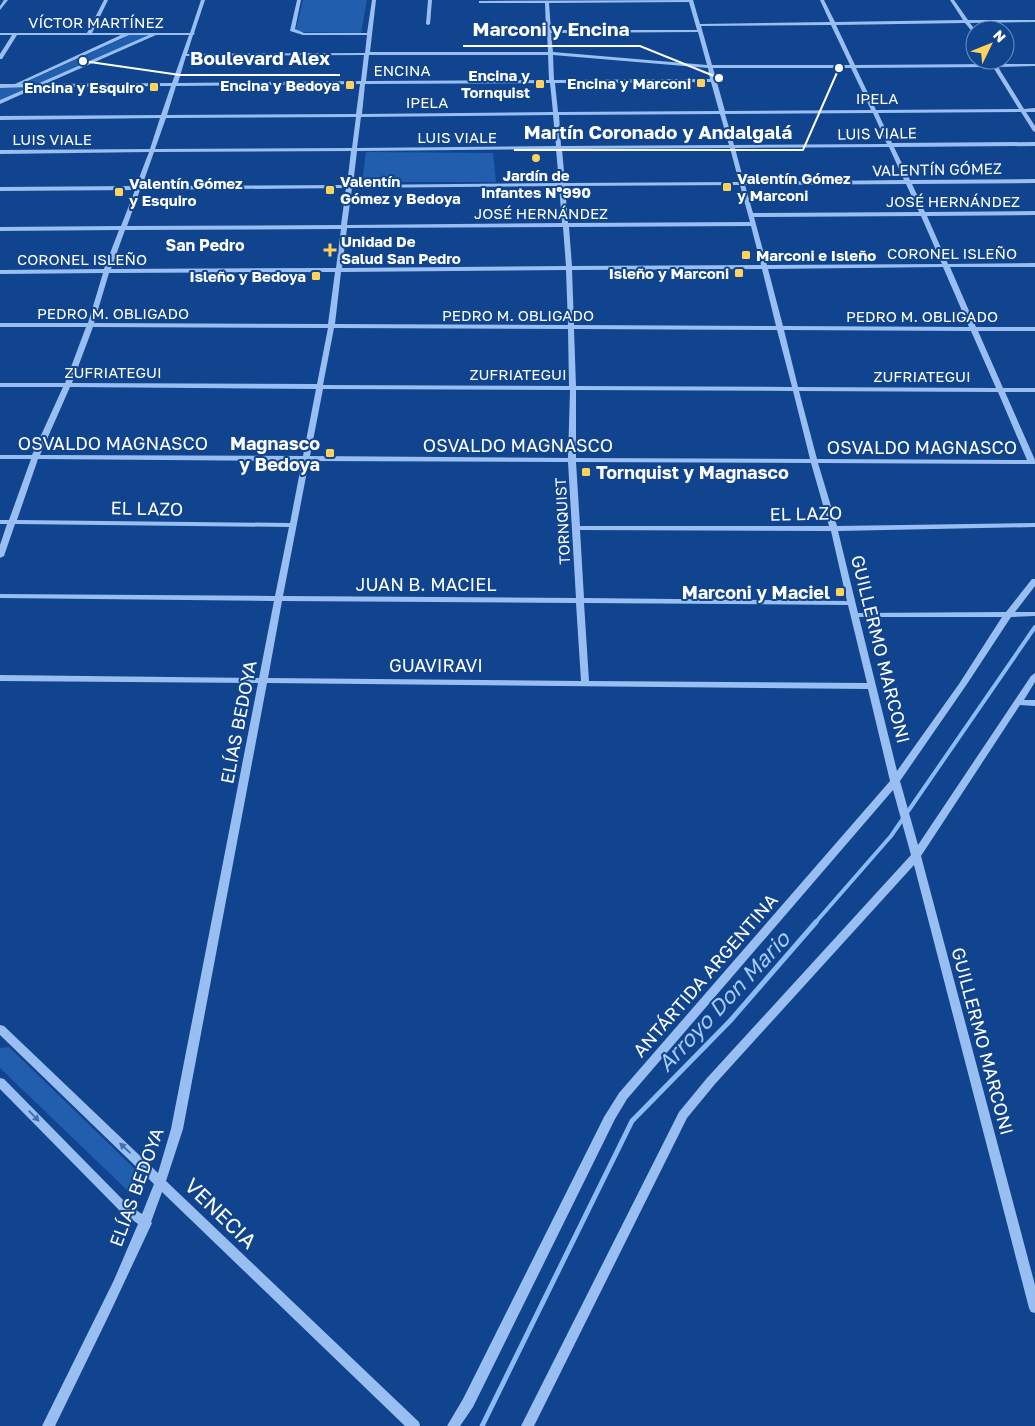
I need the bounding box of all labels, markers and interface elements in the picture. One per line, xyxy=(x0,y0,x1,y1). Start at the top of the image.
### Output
callout: Marconi y Encina xyxy=(463,12,640,46)
street label: VÍCTOR MARTÍNEZ xyxy=(28,13,164,31)
text: Marconi y Encina xyxy=(473,17,629,40)
north arrow xyxy=(965,20,1015,70)
text: N xyxy=(990,26,1010,45)
callout: Boulevard Alex xyxy=(180,41,340,75)
text: Boulevard Alex xyxy=(190,46,330,69)
street label: ENCINA xyxy=(374,61,430,79)
place label: Encina y Tornquist xyxy=(461,66,530,101)
place label: Encina y Marconi xyxy=(567,74,691,92)
place label: Encina y Bedoya xyxy=(220,76,340,94)
marker: Encina y Marconi xyxy=(695,77,707,89)
place label: Encina y Esquiro xyxy=(24,78,144,96)
marker: Encina y Tornquist xyxy=(534,78,546,90)
marker: Encina y Bedoya xyxy=(344,79,356,91)
marker: Encina y Esquiro xyxy=(148,81,160,93)
street label: IPELA xyxy=(856,89,898,107)
street label: IPELA xyxy=(406,93,448,111)
callout: Martín Coronado y Andalgalá xyxy=(514,116,803,150)
text: Martín Coronado y Andalgalá xyxy=(524,120,792,143)
street label: LUIS VIALE xyxy=(837,123,917,143)
street label: LUIS VIALE xyxy=(417,128,497,146)
street label: LUIS VIALE xyxy=(12,130,92,148)
marker: Jardín de Infantes Nº990 xyxy=(530,152,542,164)
street label: VALENTÍN GÓMEZ xyxy=(872,159,1002,179)
place label: Jardín de Infantes Nº990 xyxy=(481,166,591,201)
place label: Valentín Gómez y Marconi xyxy=(737,169,851,204)
place label: Valentín Gómez y Bedoya xyxy=(340,172,461,207)
place label: Valentín Gómez y Esquiro xyxy=(129,174,243,209)
marker: Valentín Gómez y Marconi xyxy=(721,181,733,193)
marker: Valentín Gómez y Bedoya xyxy=(324,184,336,196)
marker: Valentín Gómez y Esquiro xyxy=(113,186,125,198)
street label: JOSÉ HERNÁNDEZ xyxy=(886,192,1020,210)
street label: JOSÉ HERNÁNDEZ xyxy=(474,204,608,222)
place label: Unidad De Salud San Pedro xyxy=(341,232,461,267)
district label: San Pedro xyxy=(165,235,245,255)
marker: Unidad De Salud San Pedro xyxy=(323,243,337,257)
street label: CORONEL ISLEÑO xyxy=(887,244,1017,262)
place label: Marconi e Isleño xyxy=(756,246,876,264)
marker: Marconi e Isleño xyxy=(740,249,752,261)
street label: CORONEL ISLEÑO xyxy=(17,250,147,268)
place label: Isleño y Marconi xyxy=(609,264,729,282)
place label: Isleño y Bedoya xyxy=(190,267,306,285)
marker: Isleño y Marconi xyxy=(733,267,745,279)
marker: Isleño y Bedoya xyxy=(310,270,322,282)
street label: PEDRO M. OBLIGADO xyxy=(37,304,189,322)
street label: PEDRO M. OBLIGADO xyxy=(442,306,594,324)
street label: PEDRO M. OBLIGADO xyxy=(846,307,998,325)
street label: ZUFRIATEGUI xyxy=(64,363,162,381)
street label: ZUFRIATEGUI xyxy=(469,365,567,383)
street label: ZUFRIATEGUI xyxy=(873,367,971,385)
street label: OSVALDO MAGNASCO xyxy=(18,432,208,454)
place label: Magnasco y Bedoya xyxy=(230,432,320,475)
street label: OSVALDO MAGNASCO xyxy=(423,434,613,456)
street label: OSVALDO MAGNASCO xyxy=(827,436,1017,458)
marker: Magnasco y Bedoya xyxy=(324,447,336,459)
place label: Tornquist y Magnasco xyxy=(596,461,789,483)
marker: Tornquist y Magnasco xyxy=(580,466,592,478)
street label: TORNQUIST xyxy=(551,477,573,565)
street label: EL LAZO xyxy=(111,496,183,520)
street label: EL LAZO xyxy=(770,501,842,525)
street label: GUILLERMO MARCONI xyxy=(847,553,915,745)
street label: JUAN B. MACIEL xyxy=(356,573,496,595)
place label: Marconi y Maciel xyxy=(682,581,830,603)
marker: Marconi y Maciel xyxy=(834,586,846,598)
street label: GUAVIRAVI xyxy=(389,654,483,676)
street label: ELÍAS BEDOYA xyxy=(215,659,261,785)
street label: ANTÁRTIDA ARGENTINA xyxy=(628,889,782,1061)
water label: Arroyo Don Mario xyxy=(651,924,796,1077)
street label: GUILLERMO MARCONI xyxy=(947,945,1019,1137)
one-way arrow xyxy=(28,1110,40,1122)
street label: ELÍAS BEDOYA xyxy=(104,1125,168,1249)
one-way arrow xyxy=(119,1142,131,1154)
street label: VENECIA xyxy=(179,1172,263,1254)

